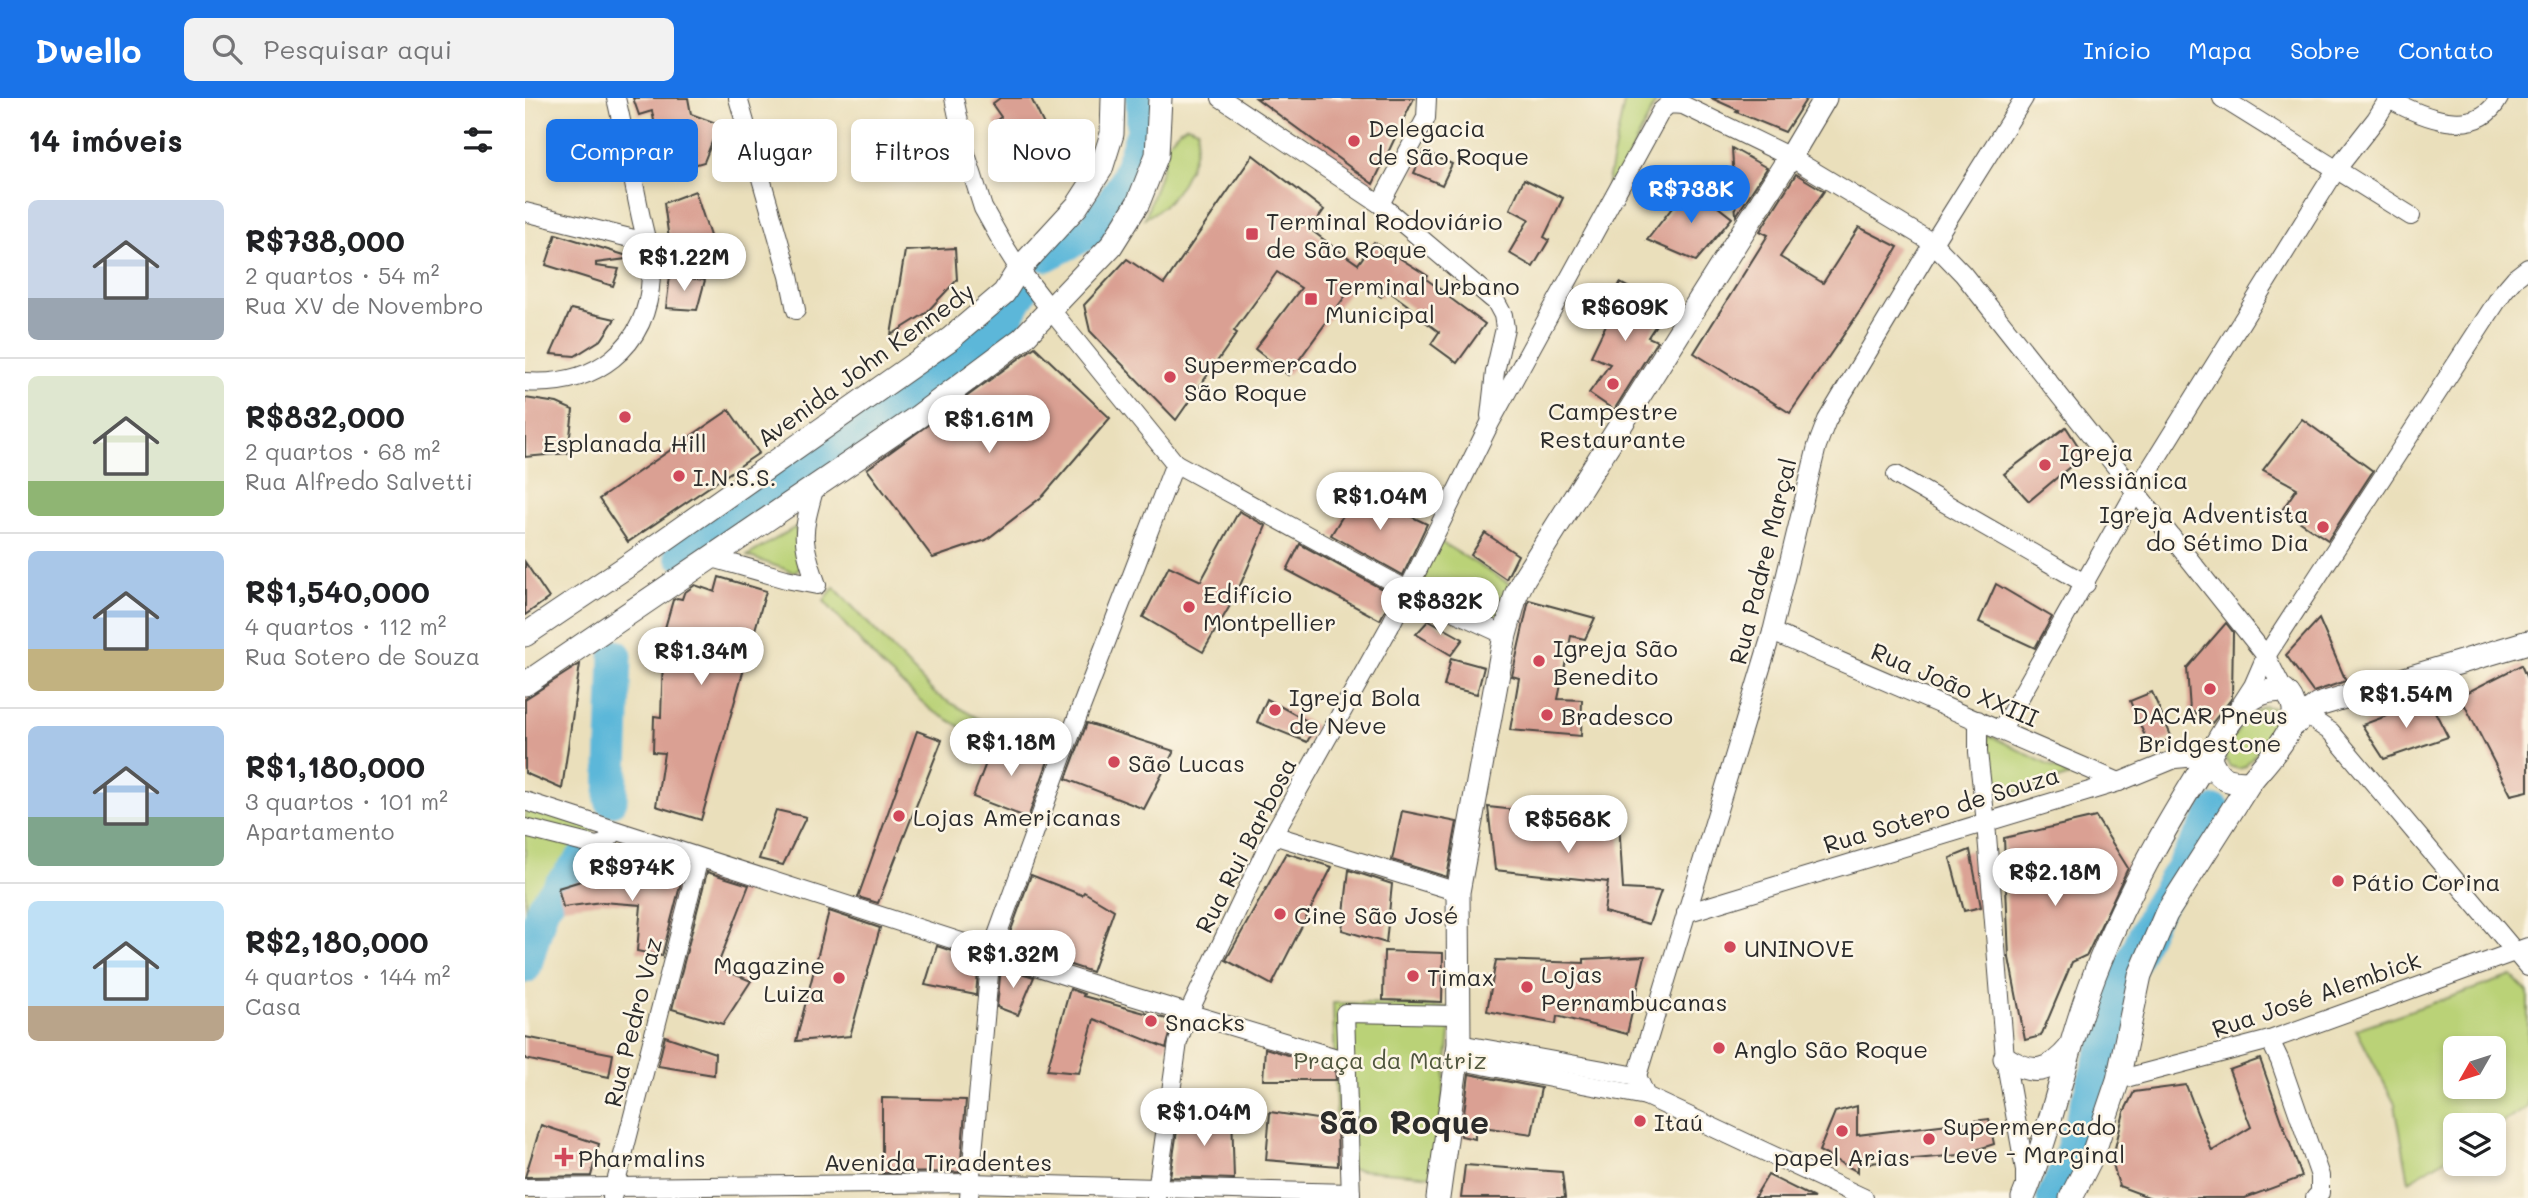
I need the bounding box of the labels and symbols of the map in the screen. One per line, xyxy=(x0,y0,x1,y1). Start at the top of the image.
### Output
place label: Delegacia de São Roque xyxy=(1368,112,1529,171)
marker: Delegacia de São Roque xyxy=(1346,133,1362,149)
pin: R$738K xyxy=(1634,166,1748,225)
place label: Terminal Rodoviário de São Roque xyxy=(1266,205,1502,264)
marker: Terminal Rodoviário de São Roque xyxy=(1244,226,1260,242)
pin: R$1.22M xyxy=(619,234,749,293)
place label: Terminal Urbano Municipal xyxy=(1325,270,1520,329)
street label: Avenida John Kennedy xyxy=(750,275,980,453)
pin: R$609K xyxy=(1568,284,1682,343)
marker: Terminal Urbano Municipal xyxy=(1303,291,1319,307)
place label: Supermercado São Roque xyxy=(1184,348,1357,407)
marker: Supermercado São Roque xyxy=(1162,369,1178,385)
marker: Campestre Restaurante xyxy=(1605,376,1621,392)
place label: Campestre Restaurante xyxy=(1540,395,1686,454)
pin: R$1.61M xyxy=(924,396,1054,455)
marker: Esplanada Hill xyxy=(617,409,633,425)
place label: Esplanada Hill xyxy=(543,427,707,458)
place label: Igreja Messiânica xyxy=(2059,436,2188,495)
street label: Rua Padre Marçal xyxy=(1721,455,1803,667)
marker: Igreja Messiânica xyxy=(2037,457,2053,473)
place label: I.N.S.S. xyxy=(693,461,777,492)
marker: I.N.S.S. xyxy=(671,468,687,484)
pin: R$1.04M xyxy=(1315,472,1445,532)
place label: Igreja Adventista do Sétimo Dia xyxy=(2099,498,2309,557)
marker: Igreja Adventista do Sétimo Dia xyxy=(2315,519,2331,535)
place label: Edifício Montpellier xyxy=(1203,578,1336,637)
pin: R$832K xyxy=(1383,578,1497,637)
marker: Edifício Montpellier xyxy=(1181,599,1197,615)
pin: R$1.34M xyxy=(636,628,766,687)
place label: Igreja São Benedito xyxy=(1553,632,1678,691)
street label: Rua João XXIII xyxy=(1867,635,2043,733)
marker: Igreja São Benedito xyxy=(1531,653,1547,669)
pin: R$1.54M xyxy=(2341,670,2471,730)
place label: Igreja Bola de Neve xyxy=(1289,681,1421,740)
marker: DACAR Pneus Bridgestone xyxy=(2202,681,2218,697)
place label: DACAR Pneus Bridgestone xyxy=(2132,699,2288,758)
place label: Bradesco xyxy=(1561,700,1673,731)
marker: Igreja Bola de Neve xyxy=(1267,702,1283,718)
marker: Bradesco xyxy=(1539,707,1555,723)
pin: R$1.18M xyxy=(946,718,1076,778)
place label: São Lucas xyxy=(1128,747,1245,778)
street label: Rua Rui Barbosa xyxy=(1187,752,1303,938)
marker: São Lucas xyxy=(1106,754,1122,770)
street label: Rua Sotero de Souza xyxy=(1819,758,2063,860)
pin: R$568K xyxy=(1511,796,1625,855)
place label: Lojas Americanas xyxy=(913,801,1121,832)
marker: Lojas Americanas xyxy=(891,808,907,824)
pin: R$974K xyxy=(575,844,689,903)
pin: R$2.18M xyxy=(1990,848,2120,908)
place label: Pátio Corina xyxy=(2352,866,2500,897)
marker: Pátio Corina xyxy=(2330,873,2346,889)
place label: Cine São José xyxy=(1294,899,1459,930)
marker: Cine São José xyxy=(1272,906,1288,922)
pin: R$1.32M xyxy=(948,930,1078,990)
place label: UNINOVE xyxy=(1744,932,1854,963)
street label: Rua Pedro Vaz xyxy=(596,934,668,1110)
marker: UNINOVE xyxy=(1722,939,1738,955)
street label: Rua José Alembick xyxy=(2207,944,2425,1044)
place label: Magazine Luiza xyxy=(713,949,825,1008)
place label: Lojas Pernambucanas xyxy=(1541,958,1727,1017)
place label: Timax xyxy=(1427,961,1494,992)
marker: Timax xyxy=(1405,968,1421,984)
marker: Magazine Luiza xyxy=(831,970,847,986)
marker: Lojas Pernambucanas xyxy=(1519,979,1535,995)
place label: Snacks xyxy=(1165,1006,1245,1037)
marker: Snacks xyxy=(1143,1013,1159,1029)
place label: Anglo São Roque xyxy=(1733,1033,1928,1064)
north arrow xyxy=(2443,1036,2506,1099)
marker: Anglo São Roque xyxy=(1711,1040,1727,1056)
park label: Praça da Matriz xyxy=(1293,1044,1487,1075)
pin: R$1.04M xyxy=(1139,1088,1269,1148)
district label: São Roque xyxy=(1319,1100,1489,1142)
place label: Itaú xyxy=(1654,1106,1703,1137)
place label: Supermercado Leve - Marginal xyxy=(1943,1110,2125,1169)
marker: Itaú xyxy=(1632,1113,1648,1129)
marker: papel Arias xyxy=(1834,1123,1850,1139)
marker: Supermercado Leve - Marginal xyxy=(1921,1131,1937,1147)
place label: papel Arias xyxy=(1774,1141,1910,1172)
place label: Pharmalins xyxy=(578,1142,706,1173)
street label: Avenida Tiradentes xyxy=(824,1146,1052,1177)
marker: Pharmalins xyxy=(556,1149,572,1165)

